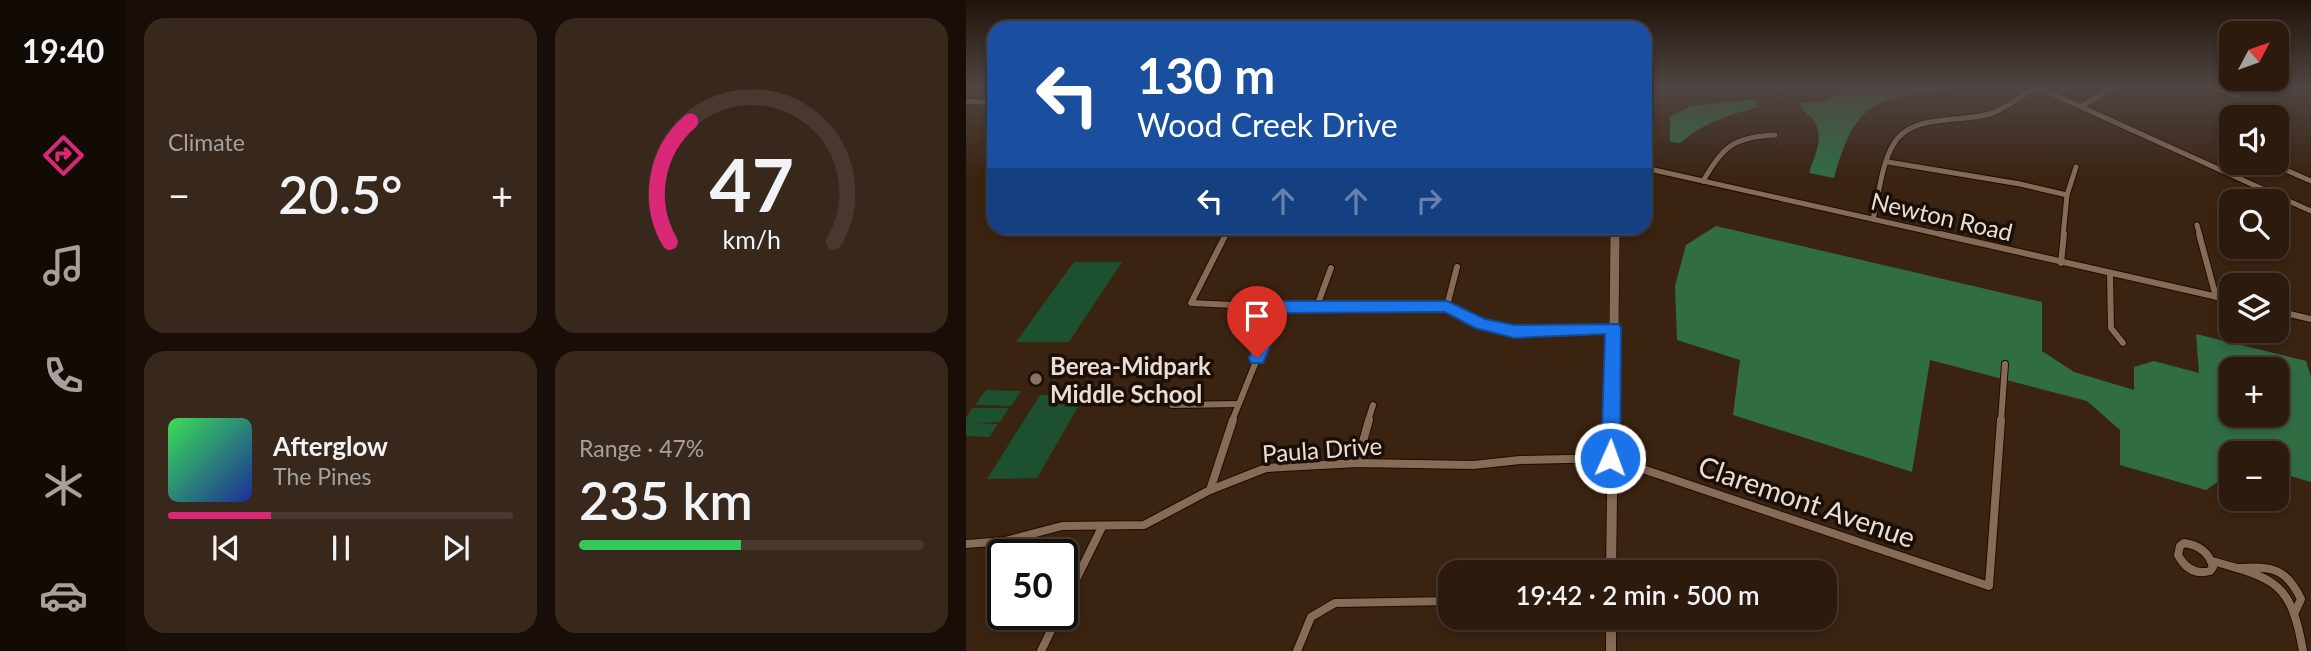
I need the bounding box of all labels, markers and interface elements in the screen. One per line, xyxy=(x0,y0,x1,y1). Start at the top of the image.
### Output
north arrow xyxy=(2219,21,2289,91)
map controls xyxy=(2219,21,2289,511)
text: 19:40 xyxy=(22,31,104,70)
text: 130 m xyxy=(1137,46,1275,104)
icon: left xyxy=(1022,49,1113,140)
text: Wood Creek Drive xyxy=(1137,105,1398,144)
button: sound xyxy=(2219,105,2289,175)
text: Climate xyxy=(168,128,245,156)
icon: directions xyxy=(39,131,88,180)
text: 47 xyxy=(709,140,794,228)
text: 20.5° xyxy=(278,163,403,225)
text: − xyxy=(168,172,190,218)
text: + xyxy=(491,172,513,218)
icon: left xyxy=(1191,182,1229,220)
icon: ahead xyxy=(1264,182,1302,220)
icon: ahead xyxy=(1337,182,1375,220)
icon: right xyxy=(1410,182,1448,220)
street label: Newton Road xyxy=(1868,186,2016,246)
button: search xyxy=(2219,189,2289,259)
text: km/h xyxy=(722,223,781,253)
icon: music xyxy=(39,241,88,290)
button: layers xyxy=(2219,273,2289,343)
pin xyxy=(1227,286,1287,358)
icon: arrive xyxy=(1238,297,1276,335)
icon: phone xyxy=(39,351,88,400)
place label: Berea-Midpark Middle School xyxy=(1050,351,1211,408)
button: + xyxy=(2219,357,2289,427)
marker: Berea-Midpark Middle School xyxy=(1028,371,1044,387)
position arrow xyxy=(1573,421,1647,495)
text: Afterglow xyxy=(273,430,388,462)
street label: Paula Drive xyxy=(1261,430,1383,468)
text: Range · 47% xyxy=(579,434,704,462)
button: − xyxy=(2219,441,2289,511)
street label: Claremont Avenue xyxy=(1694,448,1920,554)
icon: climate xyxy=(39,461,88,510)
text: The Pines xyxy=(273,462,371,490)
text: 235 km xyxy=(579,469,753,531)
icon: previous xyxy=(207,529,245,567)
icon: pause xyxy=(322,529,360,567)
icon: next xyxy=(437,529,475,567)
speed limit sign: 50 xyxy=(987,539,1078,630)
icon: car xyxy=(39,571,88,620)
text: 19:42 · 2 min · 500 m xyxy=(1515,579,1760,611)

